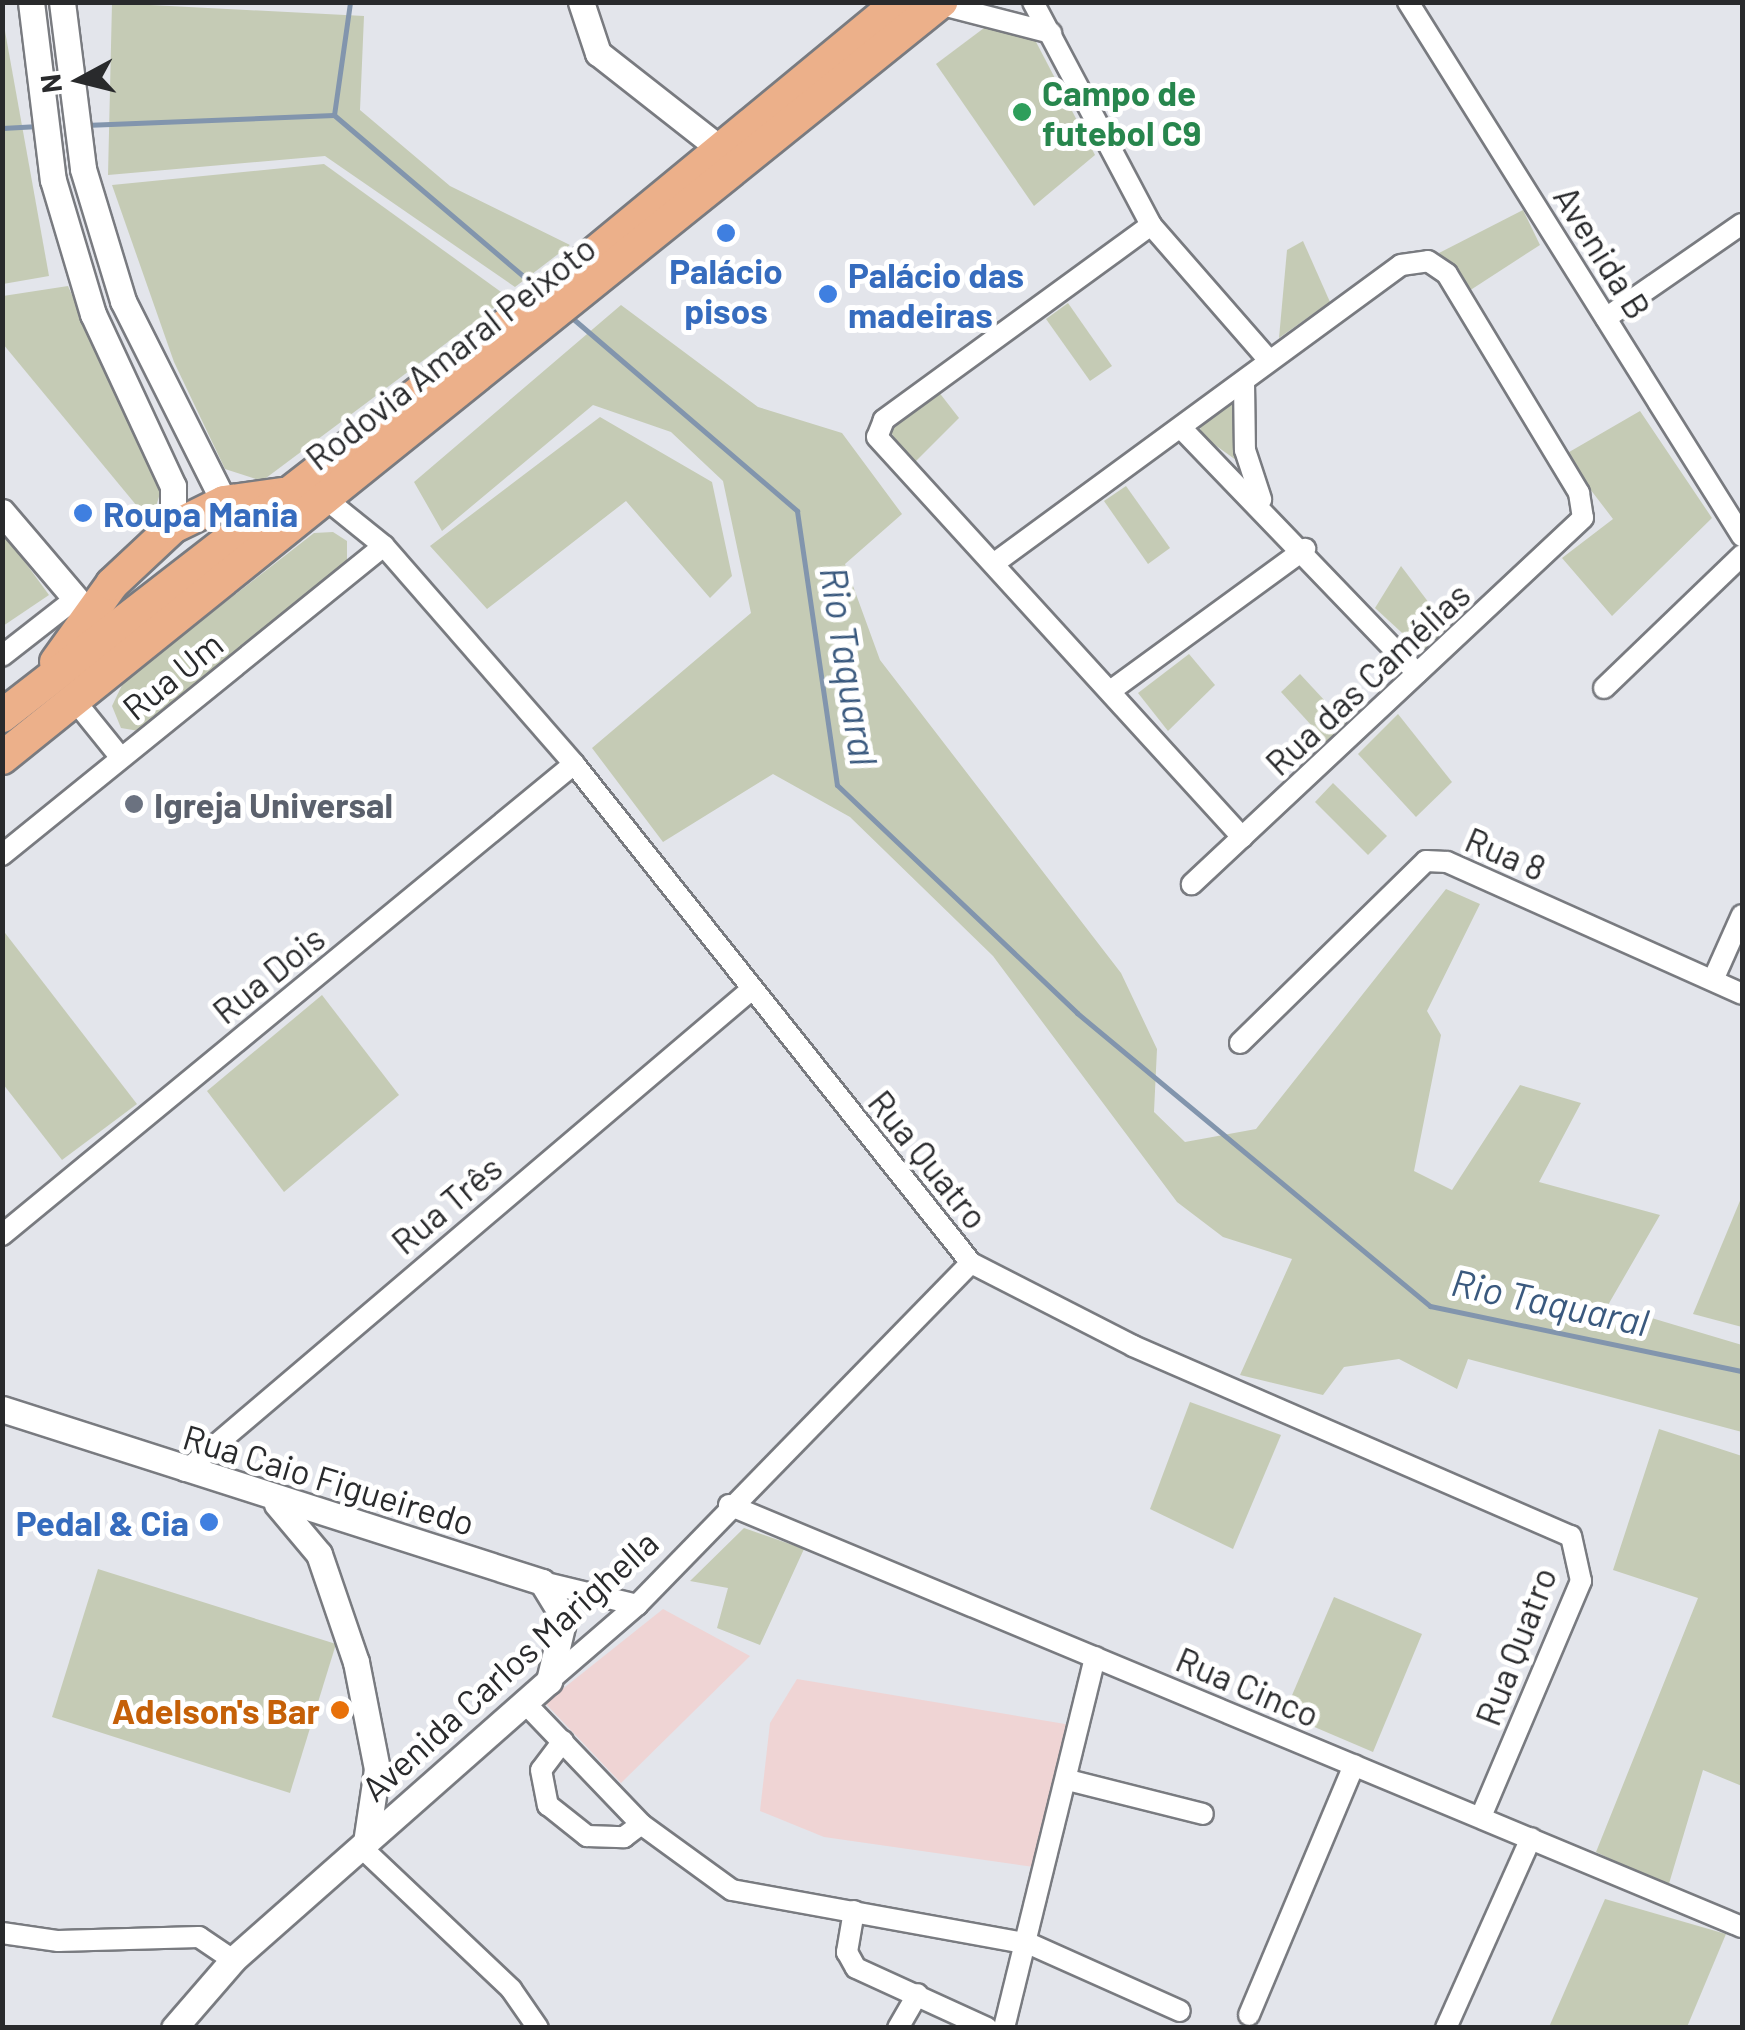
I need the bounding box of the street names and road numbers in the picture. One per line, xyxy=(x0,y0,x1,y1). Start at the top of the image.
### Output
street label: Avenida B xyxy=(1546,178,1660,326)
street label: Rodovia Amaral Peixoto xyxy=(297,226,603,478)
street label: Rua das Camélias xyxy=(1256,573,1478,783)
street label: Rua Um xyxy=(113,622,231,728)
street label: Rua 8 xyxy=(1459,817,1553,889)
street label: Rua Dois xyxy=(204,916,332,1032)
street label: Rua Quatro xyxy=(860,1081,998,1237)
street label: Rua Três xyxy=(382,1146,510,1262)
street label: Rua Caio Figueiredo xyxy=(178,1415,480,1543)
street label: Avenida Carlos Marighella xyxy=(352,1521,666,1809)
street label: Rua Quatro xyxy=(1466,1561,1564,1731)
street label: Rua Cinco xyxy=(1170,1637,1326,1735)

